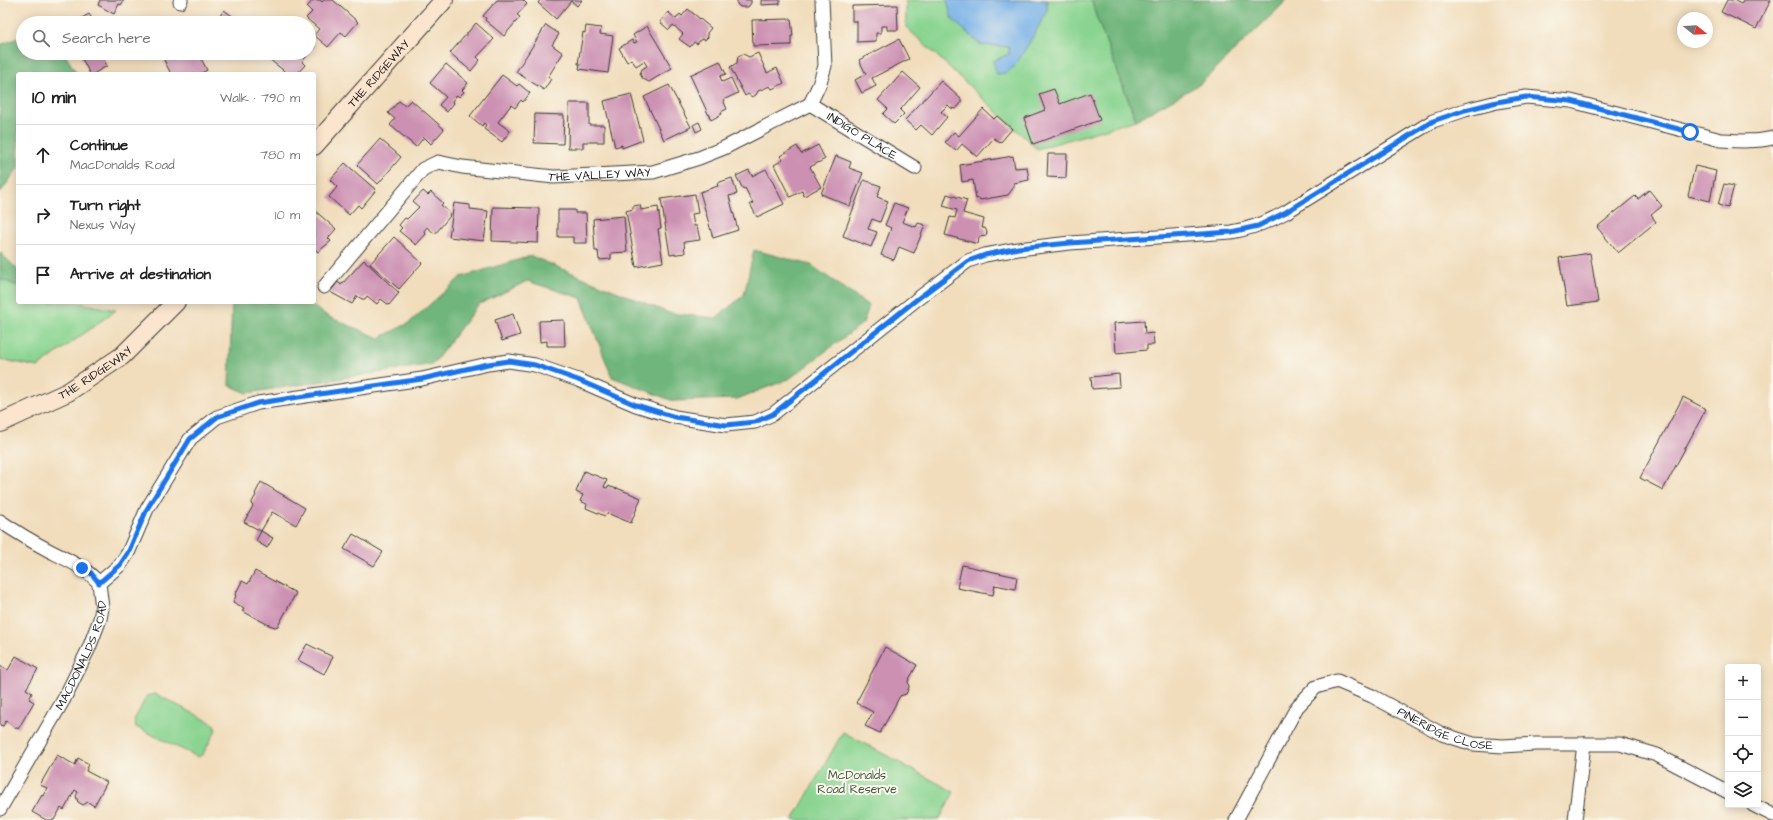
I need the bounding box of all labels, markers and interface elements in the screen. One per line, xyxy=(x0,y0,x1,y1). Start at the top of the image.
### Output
north arrow xyxy=(1677,12,1713,48)
search box xyxy=(16,16,316,60)
icon: search xyxy=(30,27,52,49)
text: Search here xyxy=(62,28,151,49)
street label: THE RIDGEWAY xyxy=(344,36,414,112)
text: 10 min xyxy=(32,86,76,110)
text: Walk · 790 m xyxy=(220,89,300,107)
street label: INDIGO PLACE xyxy=(824,108,900,164)
route start xyxy=(1681,123,1699,141)
text: Continue xyxy=(70,135,128,156)
icon: ahead xyxy=(32,144,54,166)
text: 780 m xyxy=(260,146,300,164)
text: MacDonalds Road xyxy=(70,156,175,174)
street label: THE VALLEY WAY xyxy=(547,164,651,186)
text: Turn right xyxy=(70,195,141,216)
icon: right xyxy=(32,204,54,226)
text: 10 m xyxy=(275,206,300,224)
text: Nexus Way xyxy=(70,216,136,234)
icon: arrive xyxy=(32,264,54,286)
text: Arrive at destination xyxy=(70,264,211,285)
street label: THE RIDGEWAY xyxy=(56,342,137,404)
route end xyxy=(73,559,91,577)
street label: MACDONALDS ROAD xyxy=(51,599,111,713)
map controls xyxy=(1725,664,1761,808)
button: + xyxy=(1725,664,1761,700)
button: − xyxy=(1725,700,1761,736)
street label: PINERIDGE CLOSE xyxy=(1394,703,1493,754)
button: locate xyxy=(1725,736,1761,772)
park label: McDonalds Road Reserve xyxy=(817,767,897,798)
button: layers xyxy=(1725,772,1761,808)

